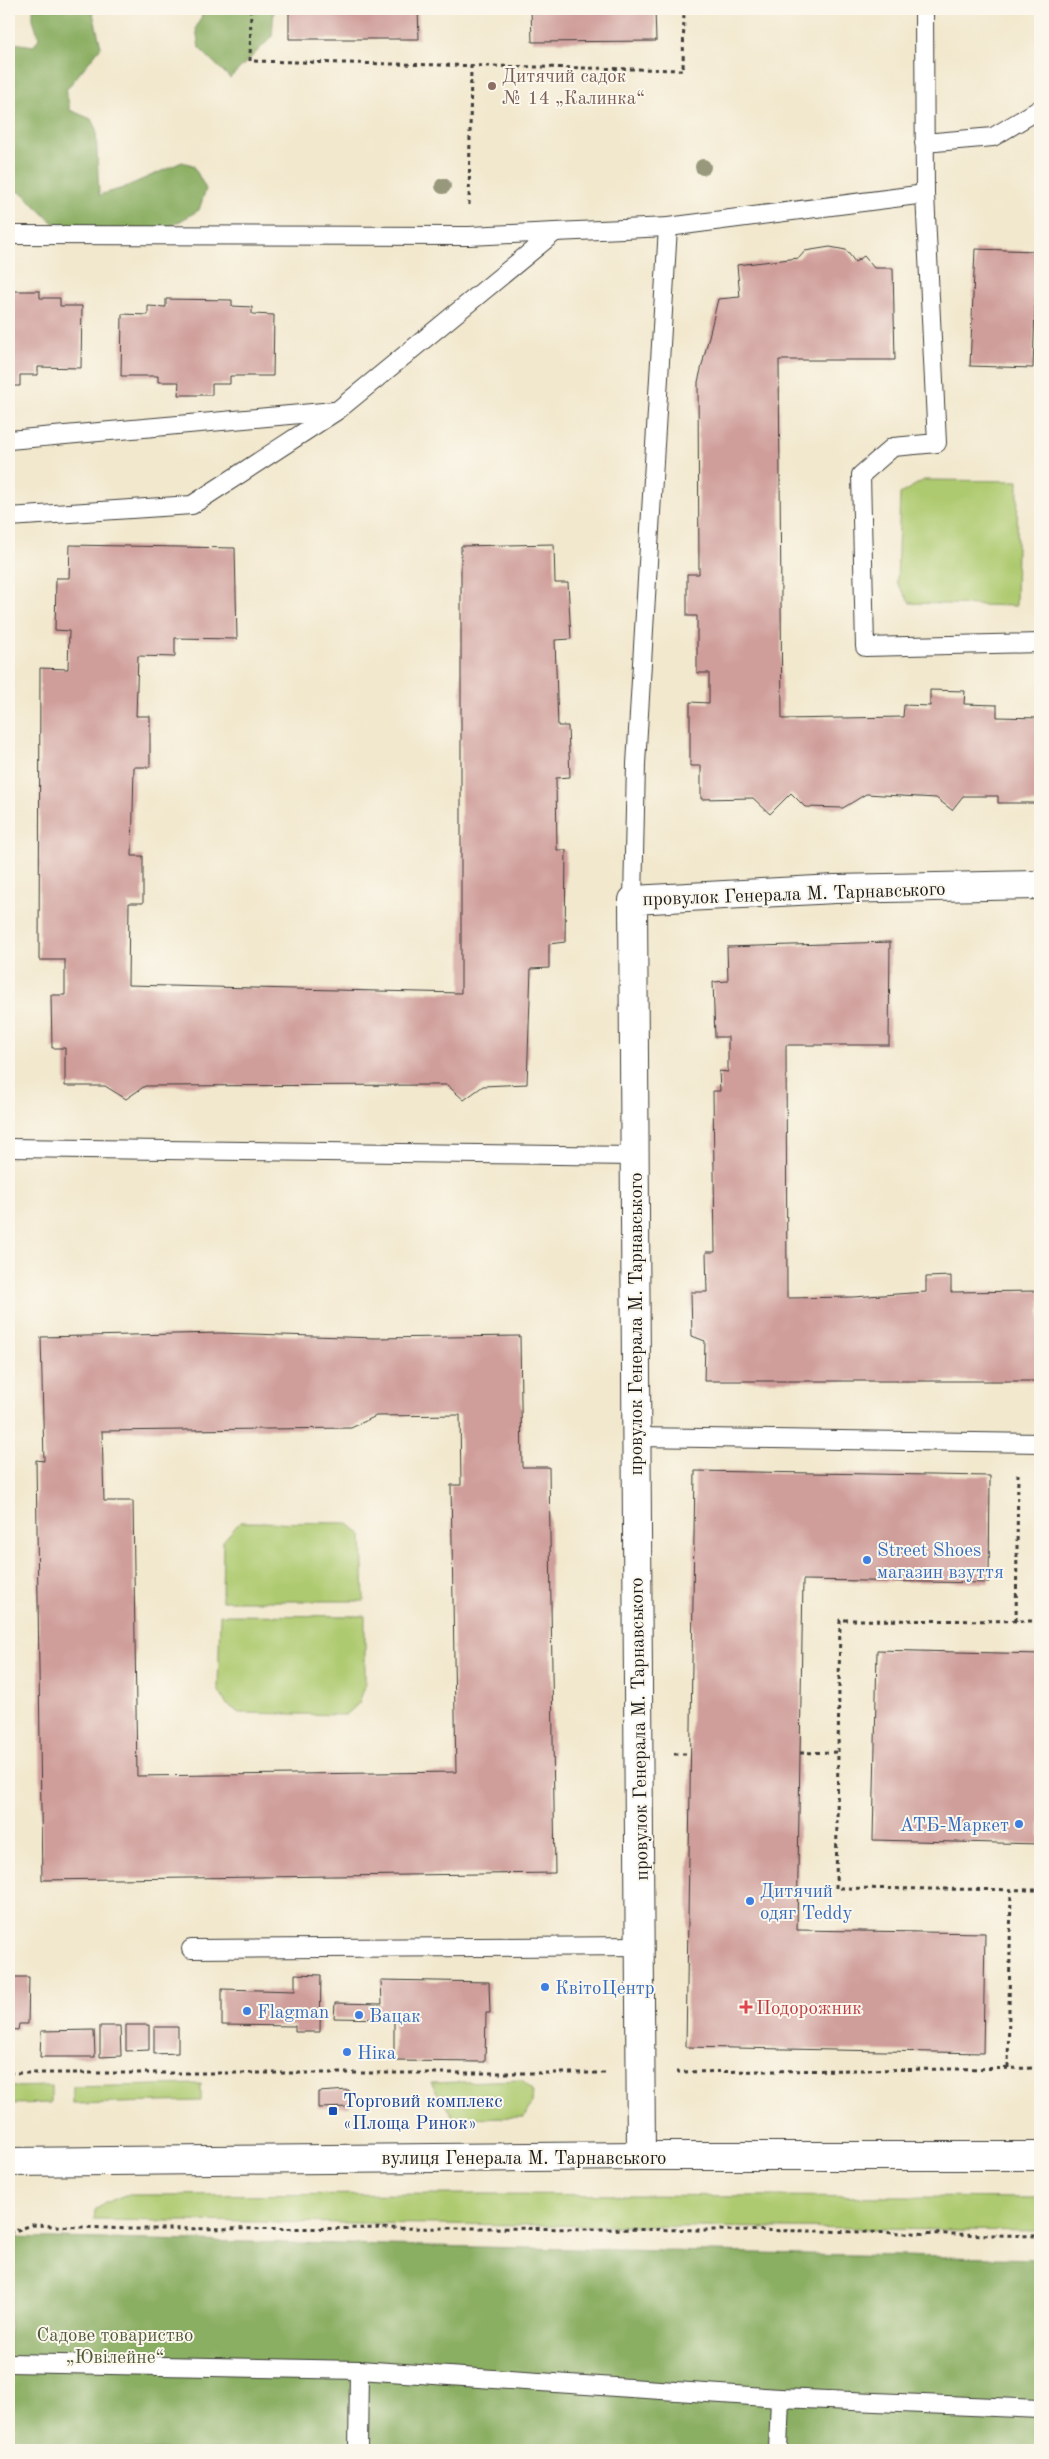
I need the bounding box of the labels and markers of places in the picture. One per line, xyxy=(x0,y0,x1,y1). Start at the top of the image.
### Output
place label: Дитячий садок № 14 „Калинка“ xyxy=(502,68,645,109)
marker: Дитячий садок № 14 „Калинка“ xyxy=(486,80,498,92)
place label: Street Shoes магазин взуття xyxy=(877,1542,1004,1583)
marker: Street Shoes магазин взуття xyxy=(861,1554,873,1566)
place label: АТБ-Маркет xyxy=(900,1817,1009,1836)
marker: АТБ-Маркет xyxy=(1013,1818,1025,1830)
place label: Дитячий одяг Teddy xyxy=(760,1883,853,1924)
marker: Дитячий одяг Teddy xyxy=(744,1895,756,1907)
place label: КвітоЦентр xyxy=(555,1980,655,1999)
marker: КвітоЦентр xyxy=(539,1981,551,1993)
place label: Подорожник xyxy=(756,2000,862,2019)
marker: Подорожник xyxy=(740,2001,752,2013)
place label: Flagman xyxy=(257,2004,329,2023)
marker: Flagman xyxy=(241,2005,253,2017)
place label: Вацак xyxy=(369,2008,421,2027)
marker: Вацак xyxy=(353,2009,365,2021)
place label: Ніка xyxy=(357,2045,397,2064)
marker: Ніка xyxy=(341,2046,353,2058)
place label: Торговий комплекс «Площа Ринок» xyxy=(343,2093,503,2134)
marker: Торговий комплекс «Площа Ринок» xyxy=(327,2105,339,2117)

